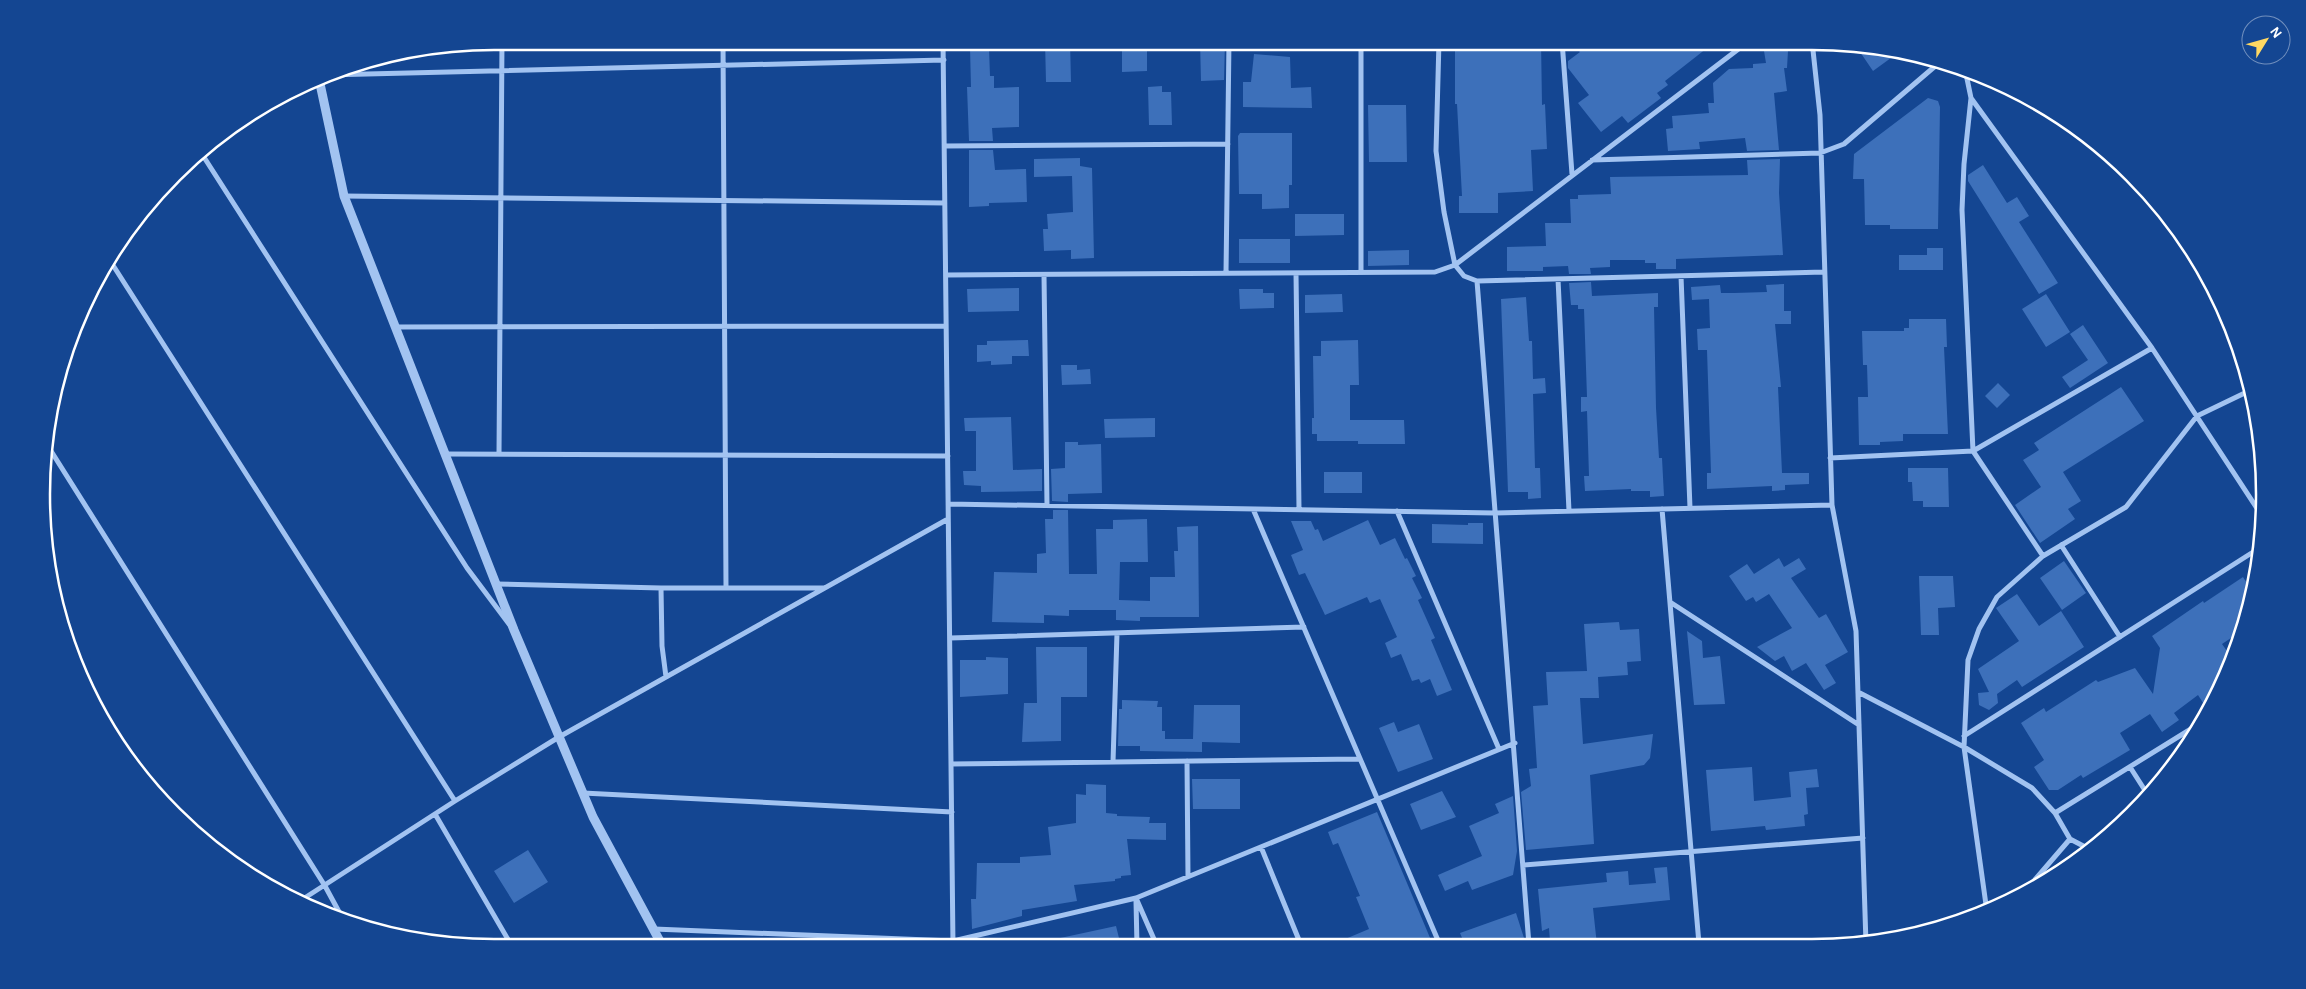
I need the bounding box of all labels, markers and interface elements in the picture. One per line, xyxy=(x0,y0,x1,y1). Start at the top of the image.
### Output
north arrow xyxy=(2241,15,2291,65)
text: N xyxy=(2267,25,2284,41)

